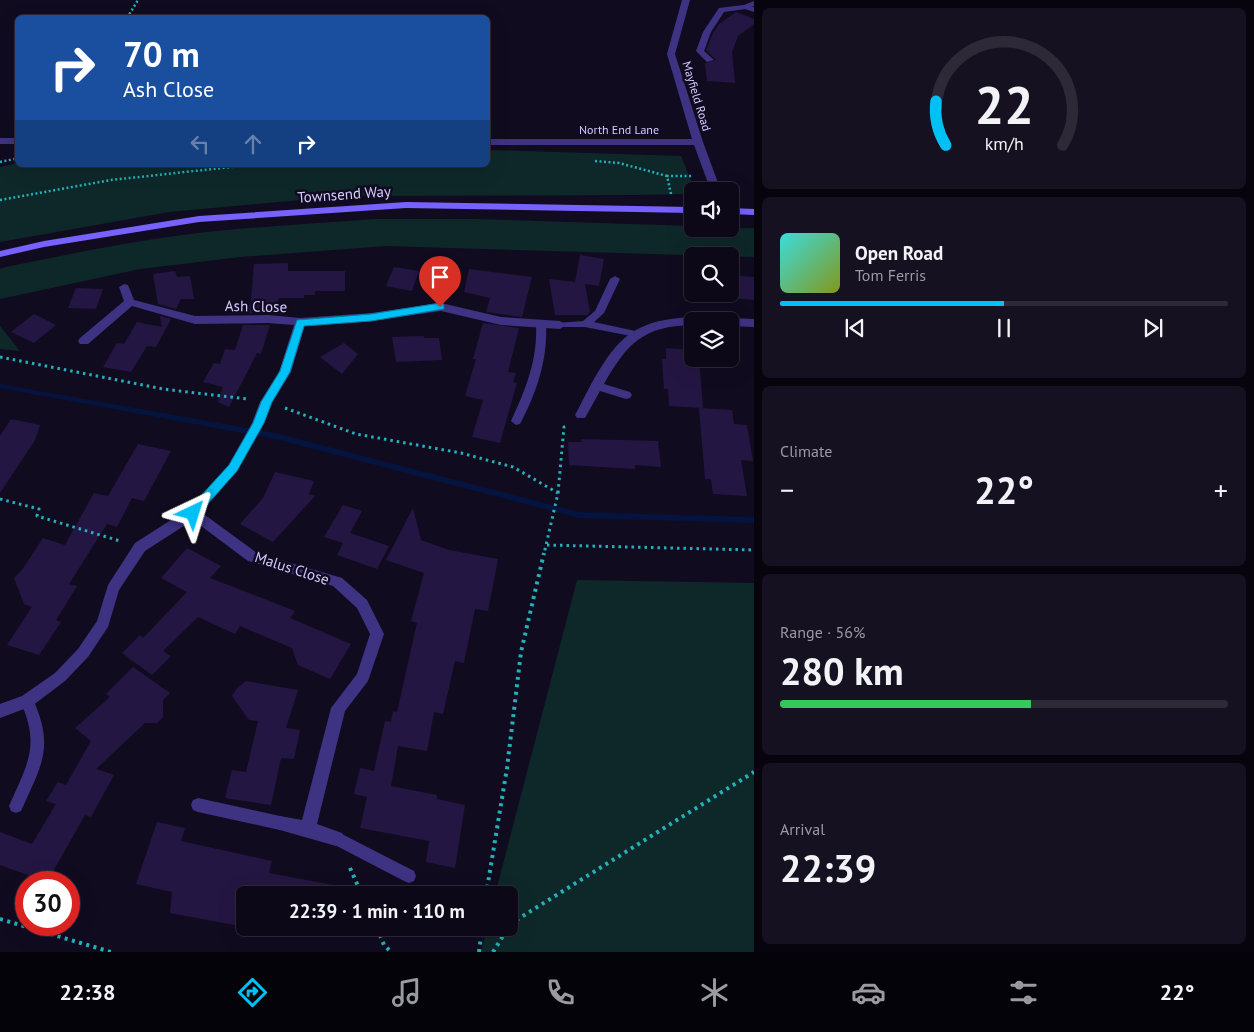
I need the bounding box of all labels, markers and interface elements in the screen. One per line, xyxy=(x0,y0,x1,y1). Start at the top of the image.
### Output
text: 70 m xyxy=(123,31,200,77)
icon: right xyxy=(40,35,105,100)
street label: Mayfield Road xyxy=(679,59,715,133)
text: 22 xyxy=(975,71,1033,138)
text: Ash Close xyxy=(123,75,214,103)
street label: North End Lane xyxy=(579,122,659,137)
icon: left xyxy=(186,130,214,158)
icon: ahead xyxy=(239,130,267,158)
icon: right xyxy=(292,130,320,158)
text: km/h xyxy=(984,132,1024,155)
street label: Townsend Way xyxy=(297,181,391,207)
map controls xyxy=(684,182,739,367)
button: sound xyxy=(684,182,739,237)
text: Open Road xyxy=(855,241,943,265)
button: search xyxy=(684,247,739,302)
pin xyxy=(419,256,461,307)
icon: arrive xyxy=(426,263,454,291)
text: Tom Ferris xyxy=(855,265,926,285)
street label: Ash Close xyxy=(225,296,287,316)
button: layers xyxy=(684,312,739,367)
icon: previous xyxy=(841,314,869,342)
icon: pause xyxy=(990,314,1018,342)
icon: next xyxy=(1139,314,1167,342)
text: Climate xyxy=(780,441,832,461)
text: 22° xyxy=(974,465,1034,514)
text: − xyxy=(780,471,794,508)
text: + xyxy=(1214,471,1228,508)
position arrow xyxy=(166,486,218,538)
street label: Malus Close xyxy=(252,547,332,589)
text: Range · 56% xyxy=(780,622,865,642)
text: 280 km xyxy=(780,646,904,695)
text: Arrival xyxy=(780,819,825,839)
text: 22:39 xyxy=(780,843,876,892)
speed limit sign: 30 xyxy=(15,871,80,936)
text: 22:39 · 1 min · 110 m xyxy=(289,899,465,923)
icon: directions xyxy=(235,975,270,1010)
icon: music xyxy=(389,975,424,1010)
icon: phone xyxy=(543,975,578,1010)
icon: climate xyxy=(697,975,732,1010)
icon: car xyxy=(851,975,886,1010)
icon: filters xyxy=(1006,975,1041,1010)
text: 22:38 xyxy=(60,978,115,1006)
text: 22° xyxy=(1160,978,1194,1006)

